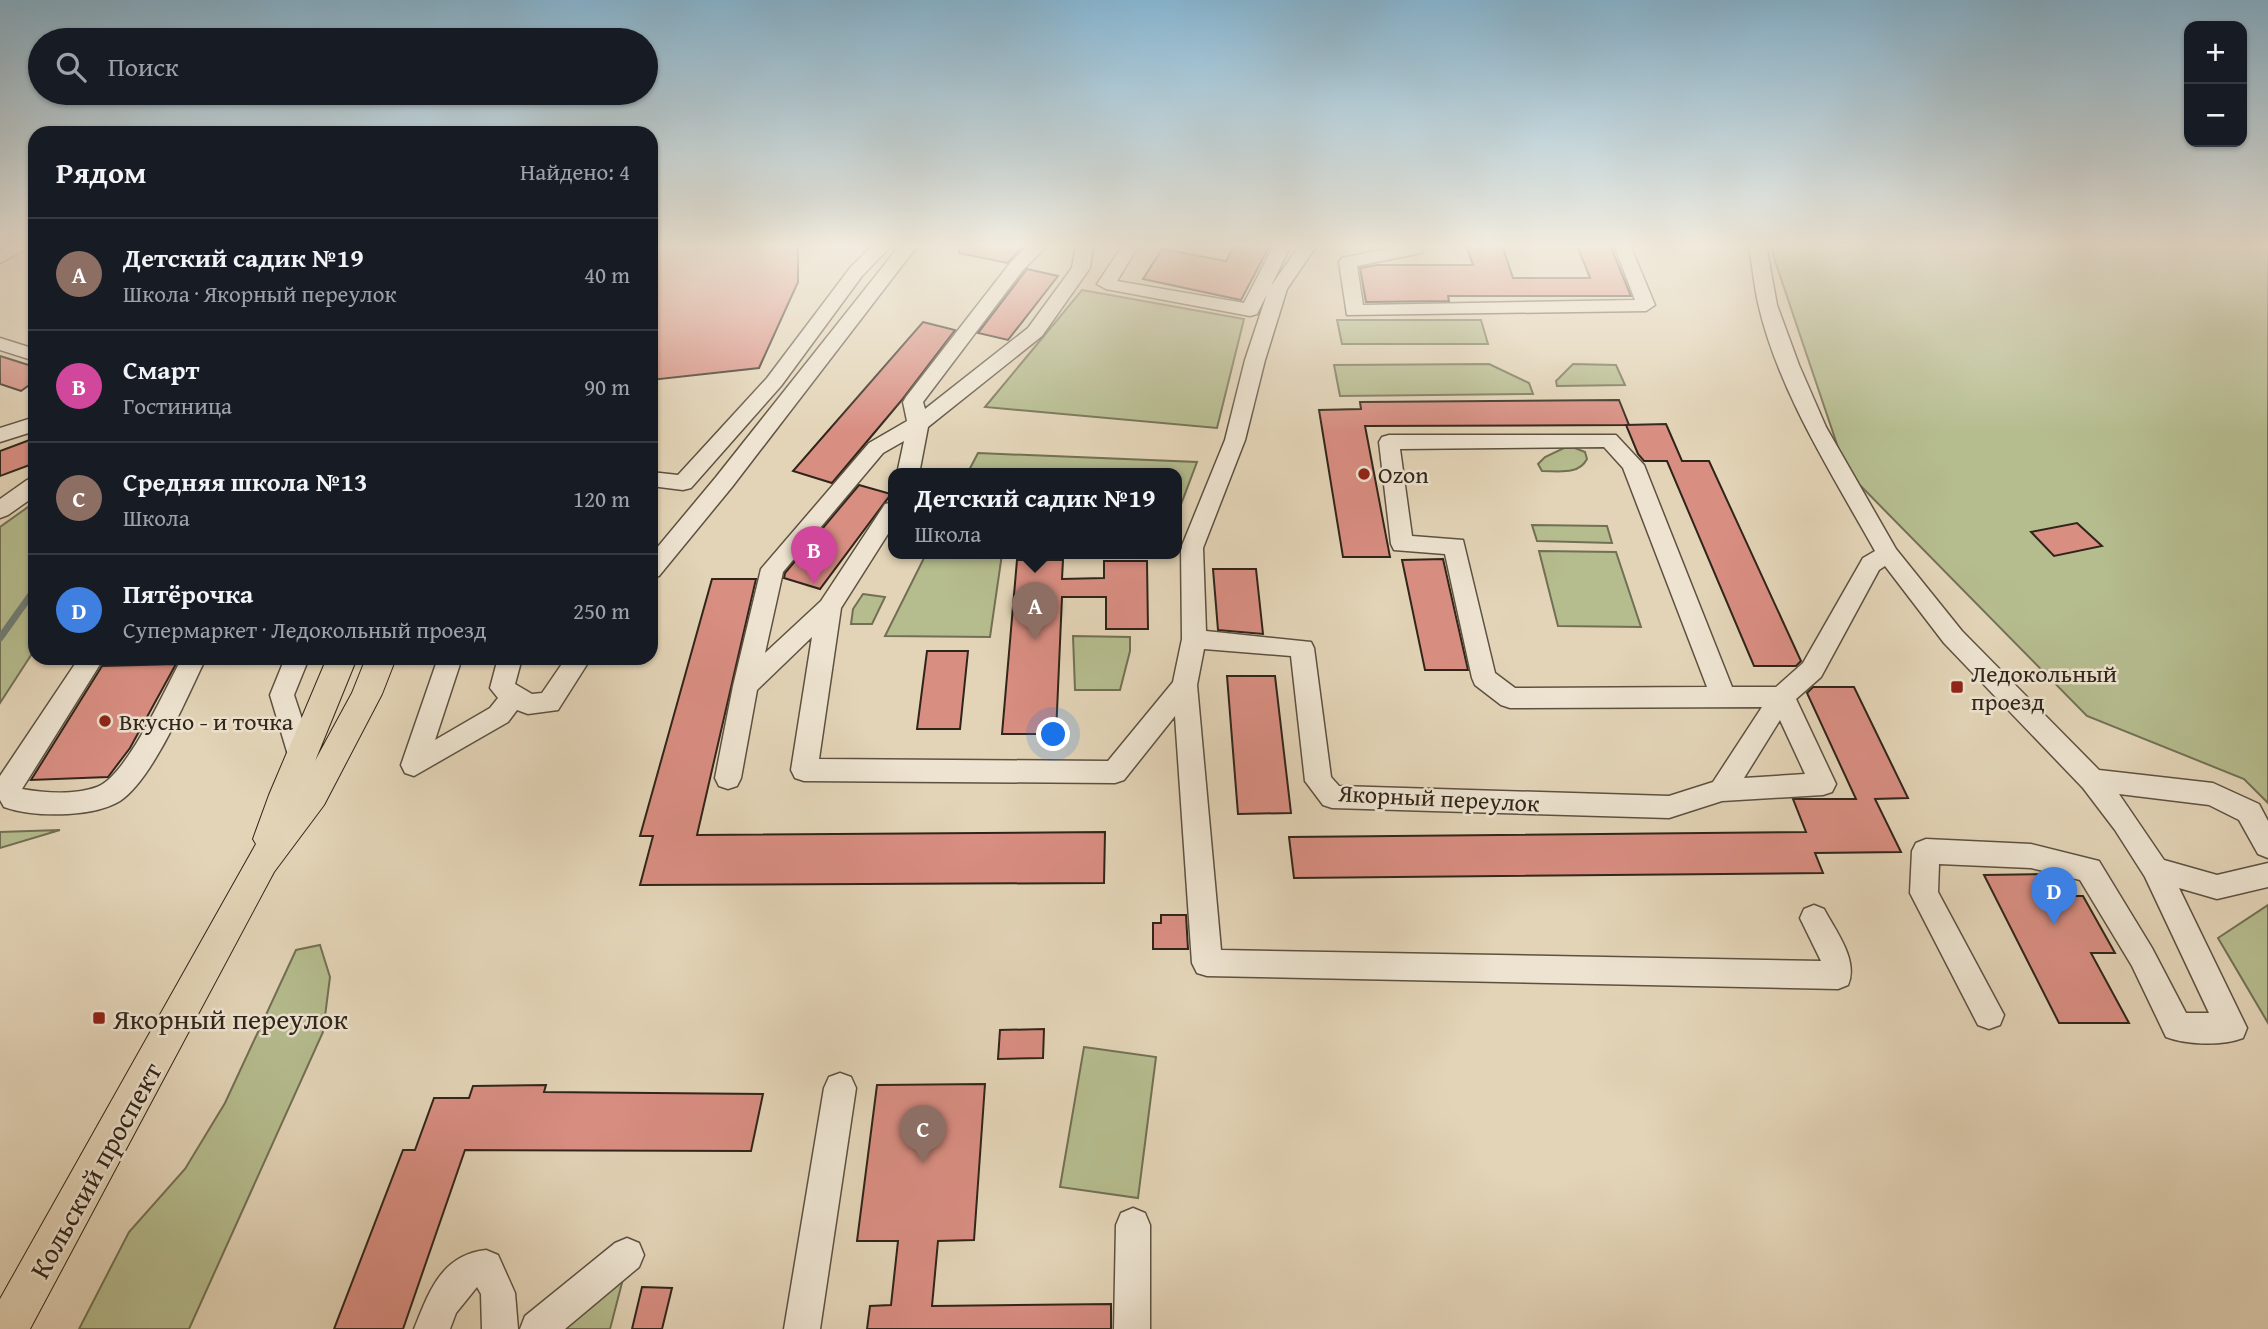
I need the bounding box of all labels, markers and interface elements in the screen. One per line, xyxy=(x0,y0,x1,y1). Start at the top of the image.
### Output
map controls xyxy=(2184,21,2247,147)
button: + xyxy=(2184,21,2247,84)
search box xyxy=(28,28,658,105)
text: Поиск xyxy=(108,47,179,86)
icon: search xyxy=(52,48,90,86)
button: − xyxy=(2184,84,2247,147)
text: Рядом xyxy=(56,150,147,194)
text: Найдено: 4 xyxy=(520,155,630,188)
text: Детский садик №19 xyxy=(123,238,364,277)
text: A xyxy=(72,258,86,291)
text: 40 m xyxy=(584,258,630,291)
text: Школа · Якорный переулок xyxy=(123,277,397,310)
text: Смарт xyxy=(123,350,199,389)
text: B xyxy=(72,370,86,403)
text: 90 m xyxy=(584,370,630,403)
text: Гостиница xyxy=(123,389,232,422)
place label: Ozon xyxy=(1378,457,1429,492)
text: Средняя школа №13 xyxy=(123,462,367,501)
marker: Ozon xyxy=(1356,466,1372,482)
popup xyxy=(888,468,1182,559)
text: Детский садик №19 xyxy=(915,478,1155,517)
text: C xyxy=(72,482,86,515)
text: 120 m xyxy=(573,482,630,515)
text: Школа xyxy=(123,501,190,534)
text: Школа xyxy=(915,517,981,550)
pin: B xyxy=(791,526,837,584)
text: Пятёрочка xyxy=(123,574,253,613)
pin: A xyxy=(1012,582,1058,640)
text: D xyxy=(72,594,86,627)
text: 250 m xyxy=(573,594,630,627)
text: Супермаркет · Ледокольный проезд xyxy=(123,613,487,646)
place label: Ледокольный проезд xyxy=(1971,656,2117,719)
marker: Ледокольный проезд xyxy=(1949,679,1965,695)
place label: Вкусно - и точка xyxy=(119,704,294,739)
marker: Вкусно - и точка xyxy=(97,713,113,729)
your location xyxy=(1036,717,1070,751)
street label: Якорный переулок xyxy=(1337,775,1541,821)
pin: D xyxy=(2031,867,2077,925)
place label: Якорный переулок xyxy=(112,998,348,1039)
marker: Якорный переулок xyxy=(91,1010,107,1026)
street label: Кольский проспект xyxy=(19,1054,172,1285)
pin: C xyxy=(900,1105,946,1163)

